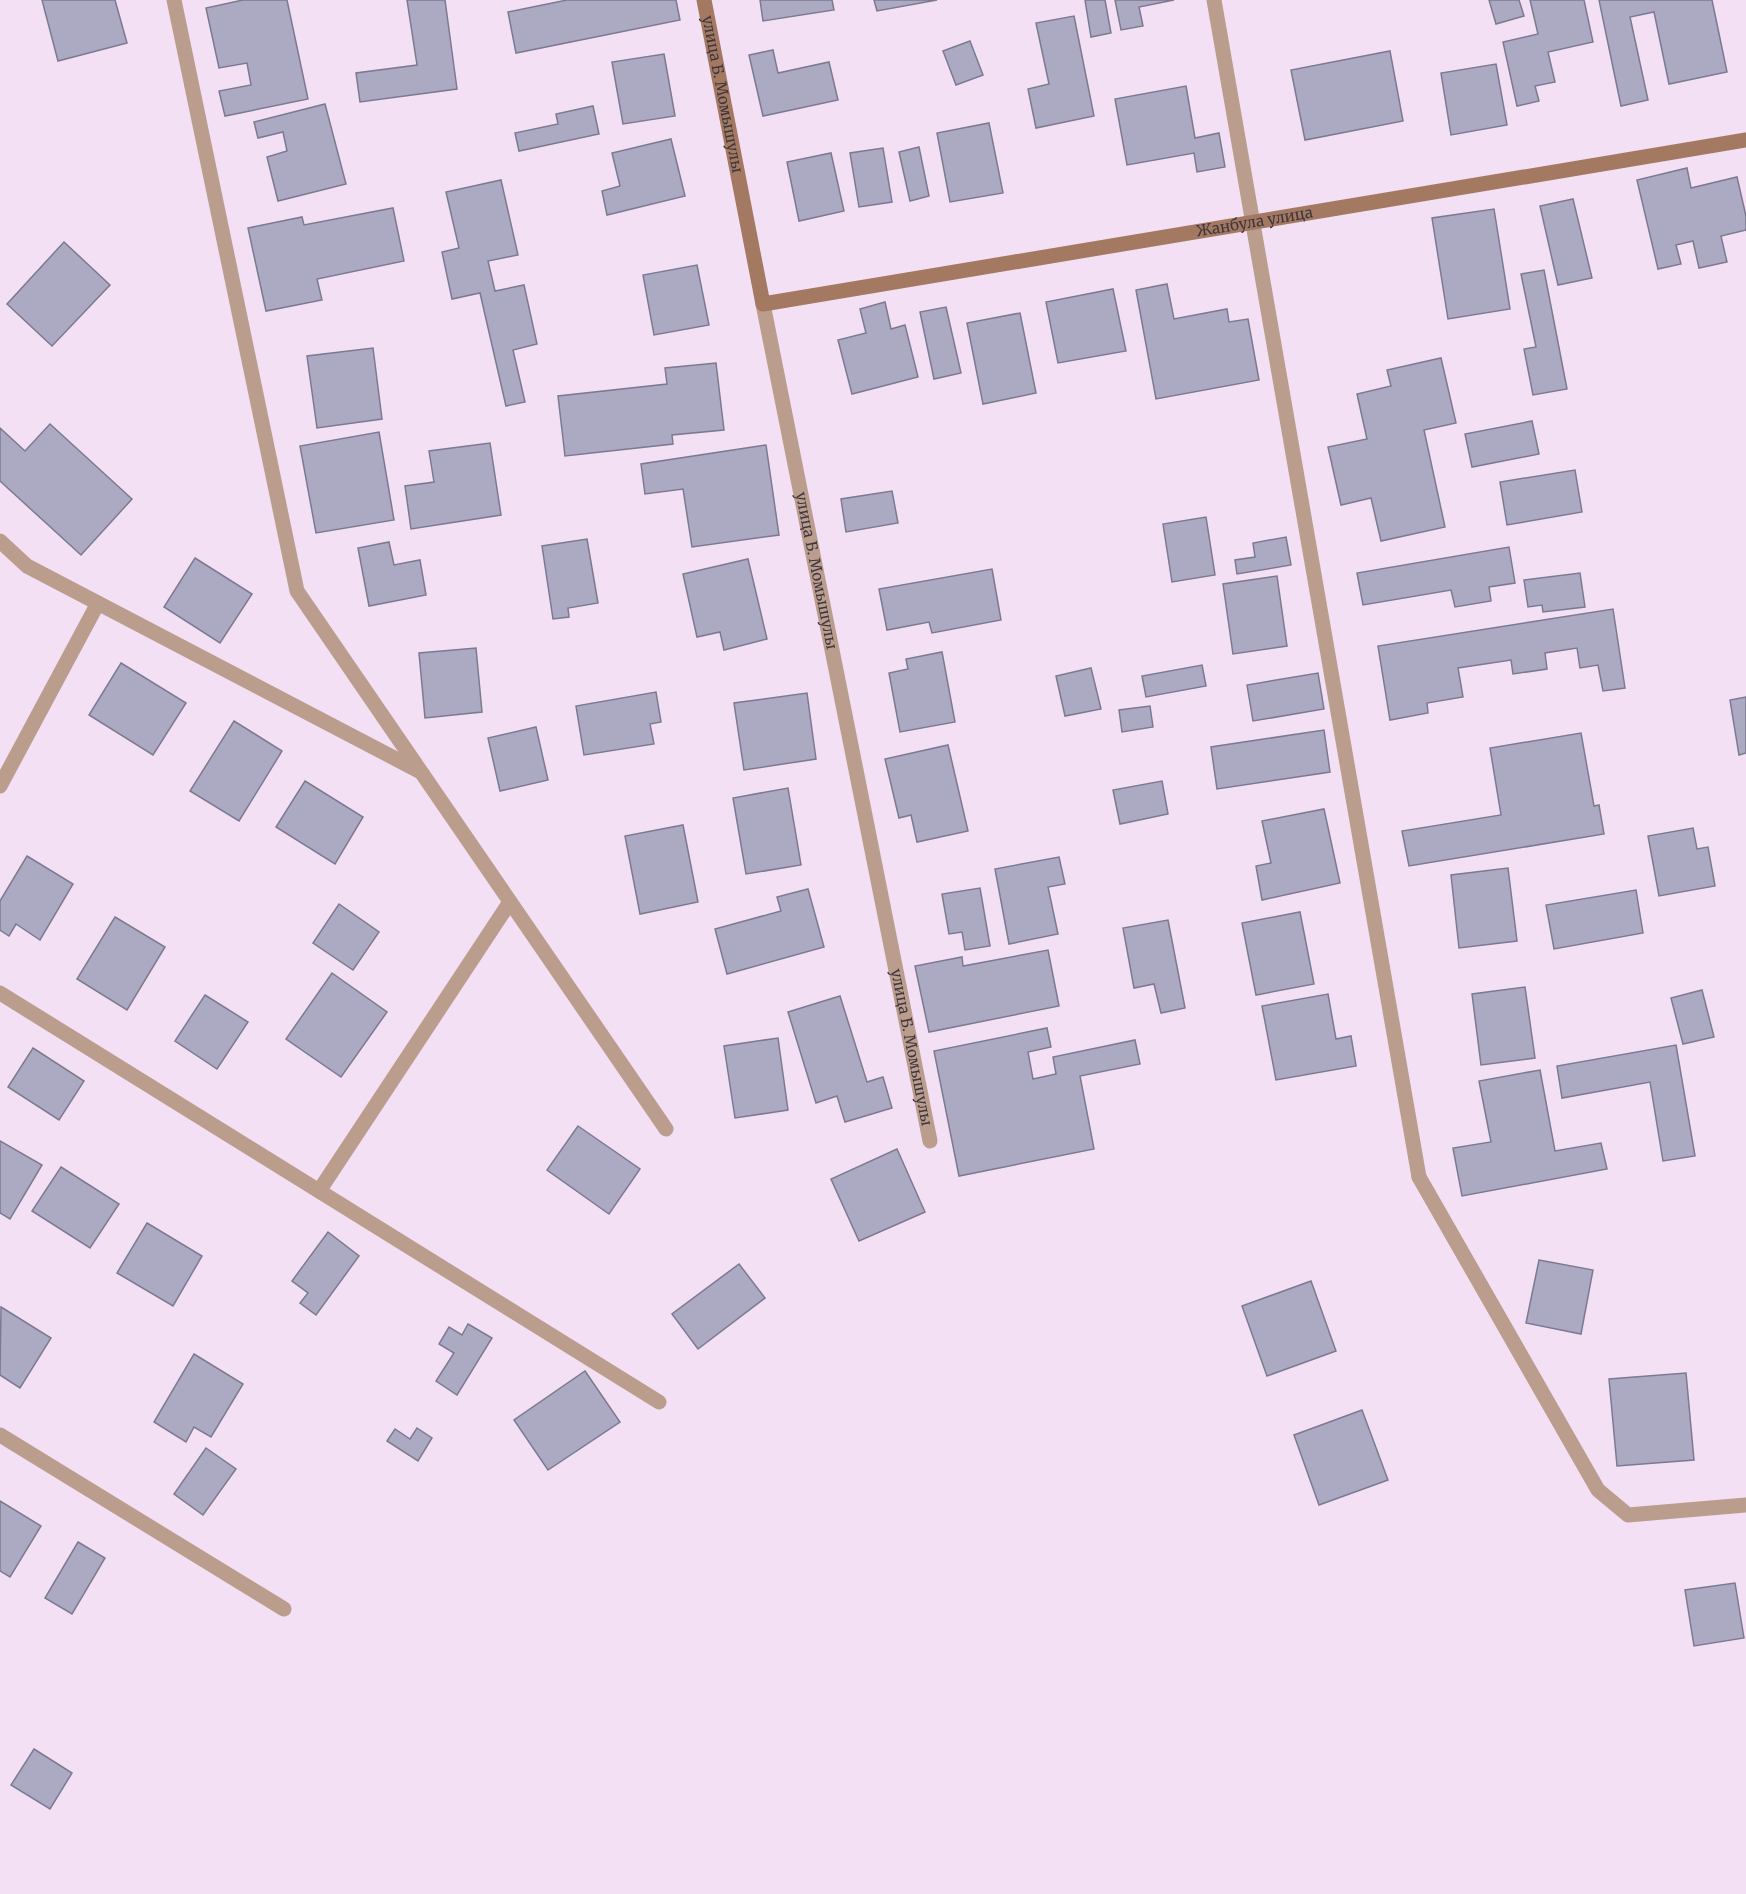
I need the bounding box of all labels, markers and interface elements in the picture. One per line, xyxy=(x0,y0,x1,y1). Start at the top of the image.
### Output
street label: улица Б. Момышулы xyxy=(698,14,747,175)
street label: Жанбула улица xyxy=(1195,202,1314,241)
street label: улица Б. Момышулы xyxy=(792,490,842,651)
street label: улица Б. Момышулы xyxy=(887,967,937,1128)

